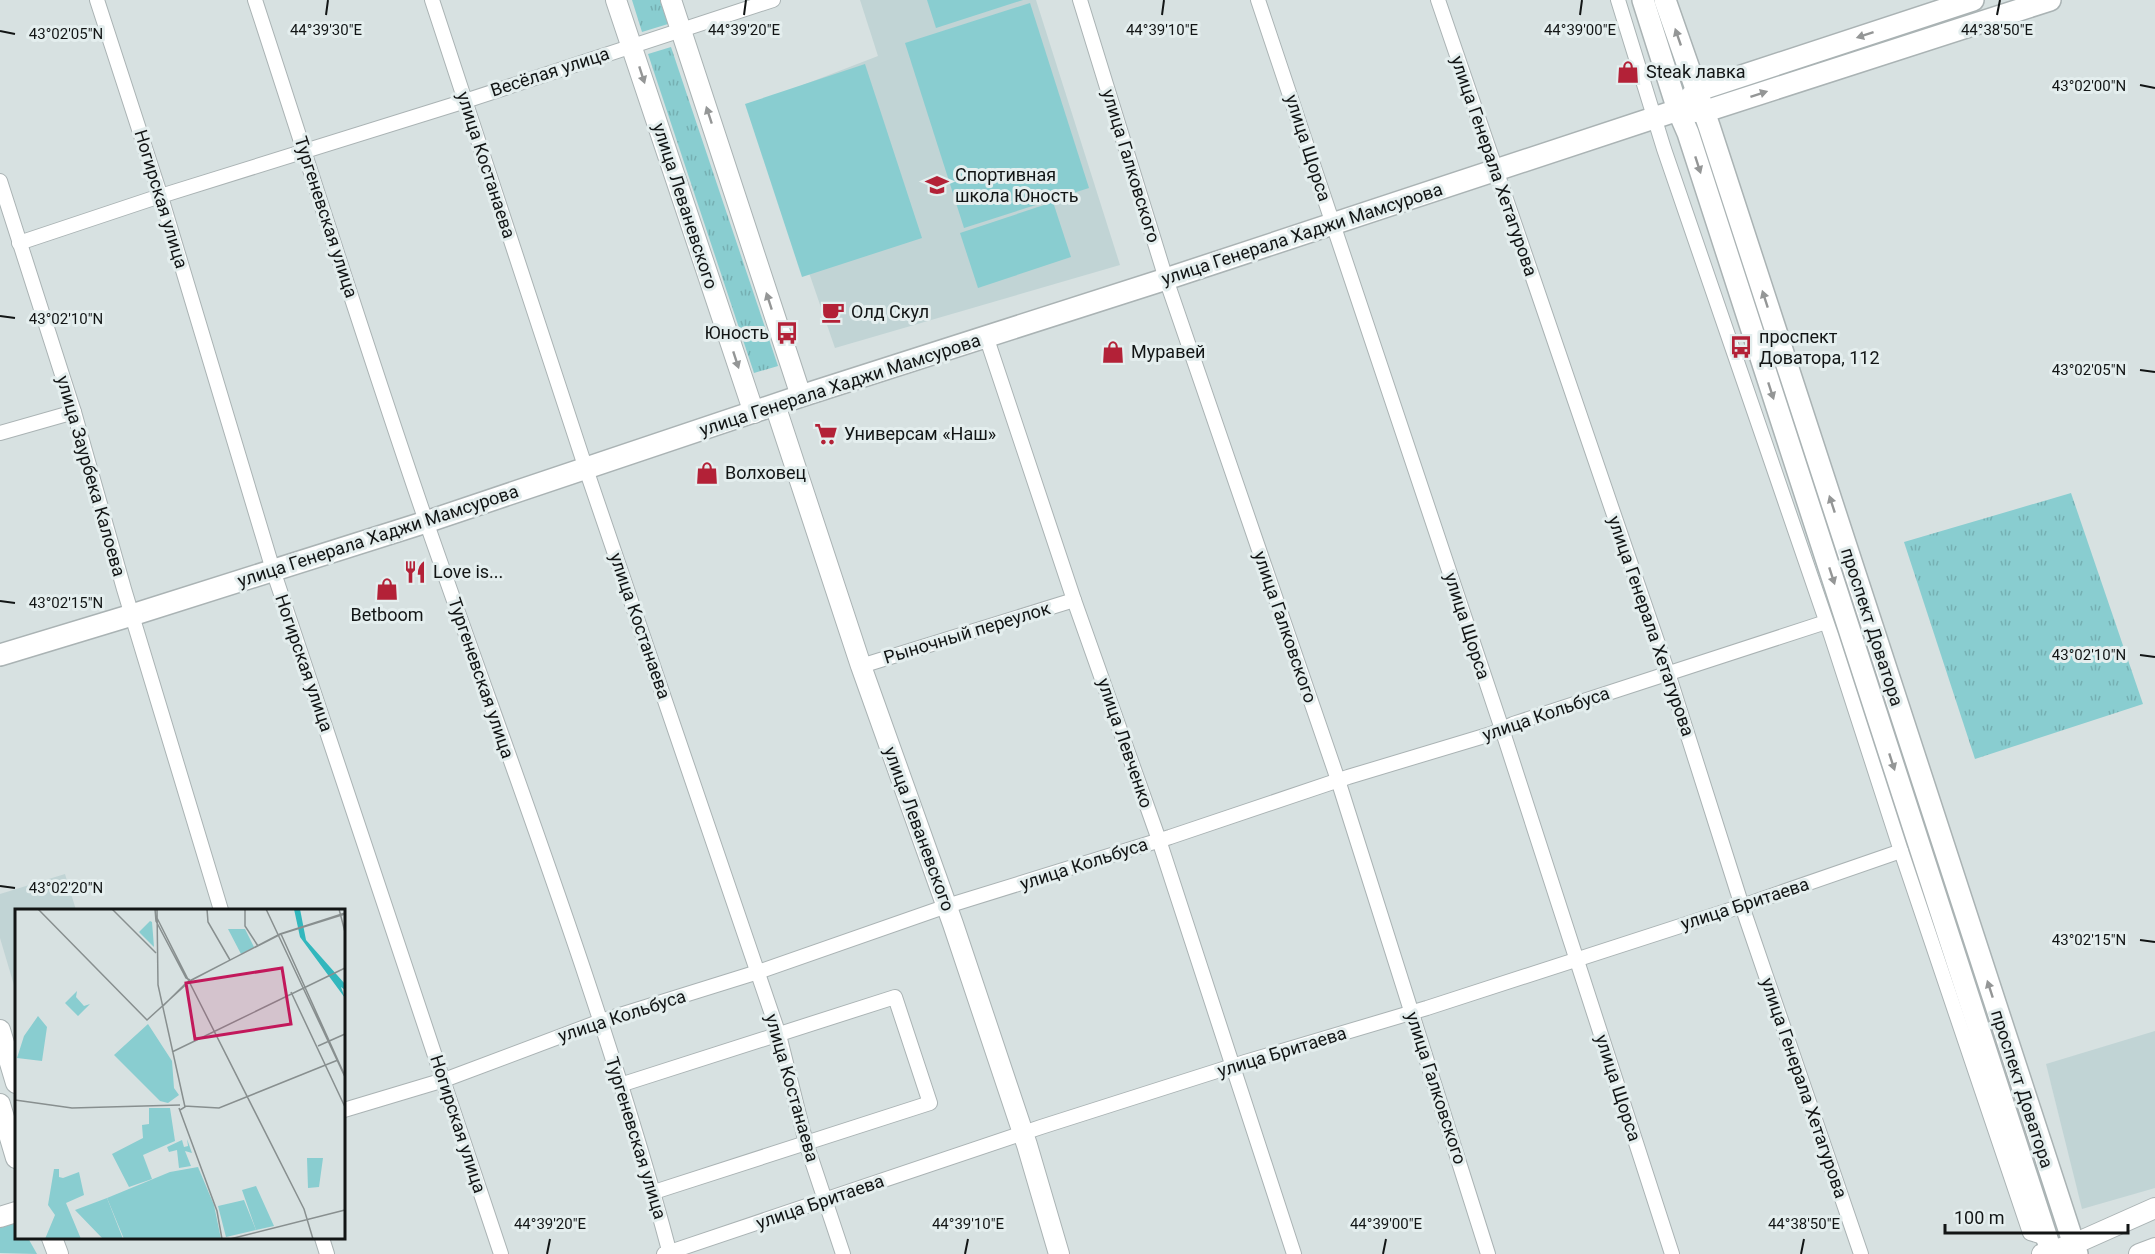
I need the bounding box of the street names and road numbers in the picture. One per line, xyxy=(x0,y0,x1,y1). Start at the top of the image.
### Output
street label: Весёлая улица xyxy=(488,42,612,101)
street label: улица Генерала Хетагурова xyxy=(1447,53,1542,279)
street label: улица Галковского xyxy=(1098,87,1165,245)
street label: улица Костанаева xyxy=(453,89,520,241)
street label: улица Щорса xyxy=(1281,92,1336,204)
street label: улица Леваневского xyxy=(649,120,722,292)
street label: Ногирская улица xyxy=(130,127,193,271)
street label: Тургеневская улица xyxy=(290,133,363,300)
street label: улица Генерала Хаджи Мамсурова xyxy=(1159,178,1445,289)
street label: улица Генерала Хаджи Мамсурова xyxy=(697,329,983,440)
street label: улица Заурбека Калоева xyxy=(53,373,130,579)
street label: улица Генерала Хаджи Мамсурова xyxy=(235,480,521,591)
street label: улица Генерала Хетагурова xyxy=(1604,513,1699,739)
street label: проспект Доватора xyxy=(1837,545,1908,709)
street label: улица Галковского xyxy=(1250,548,1321,706)
street label: улица Костанаева xyxy=(606,550,675,702)
street label: улица Щорса xyxy=(1440,570,1495,682)
street label: Ногирская улица xyxy=(271,591,338,734)
street label: Тургеневская улица xyxy=(444,595,519,761)
street label: Рыночный переулок xyxy=(881,597,1053,668)
street label: улица Левченко xyxy=(1093,675,1158,811)
street label: улица Кольбуса xyxy=(1479,682,1612,745)
street label: улица Леваневского xyxy=(880,744,959,914)
street label: улица Кольбуса xyxy=(1017,833,1150,894)
street label: улица Бритаева xyxy=(1678,873,1812,934)
street label: улица Генерала Хетагурова xyxy=(1757,975,1852,1201)
street label: улица Кольбуса xyxy=(555,985,688,1046)
street label: проспект Доватора xyxy=(1987,1007,2058,1171)
street label: улица Галковского xyxy=(1402,1009,1471,1167)
street label: улица Костанаева xyxy=(761,1011,824,1164)
street label: улица Бритаева xyxy=(1215,1022,1349,1081)
street label: улица Щорса xyxy=(1591,1032,1646,1144)
street label: Ногирская улица xyxy=(426,1052,491,1195)
street label: Тургеневская улица xyxy=(602,1054,671,1222)
street label: улица Бритаева xyxy=(753,1170,886,1233)

